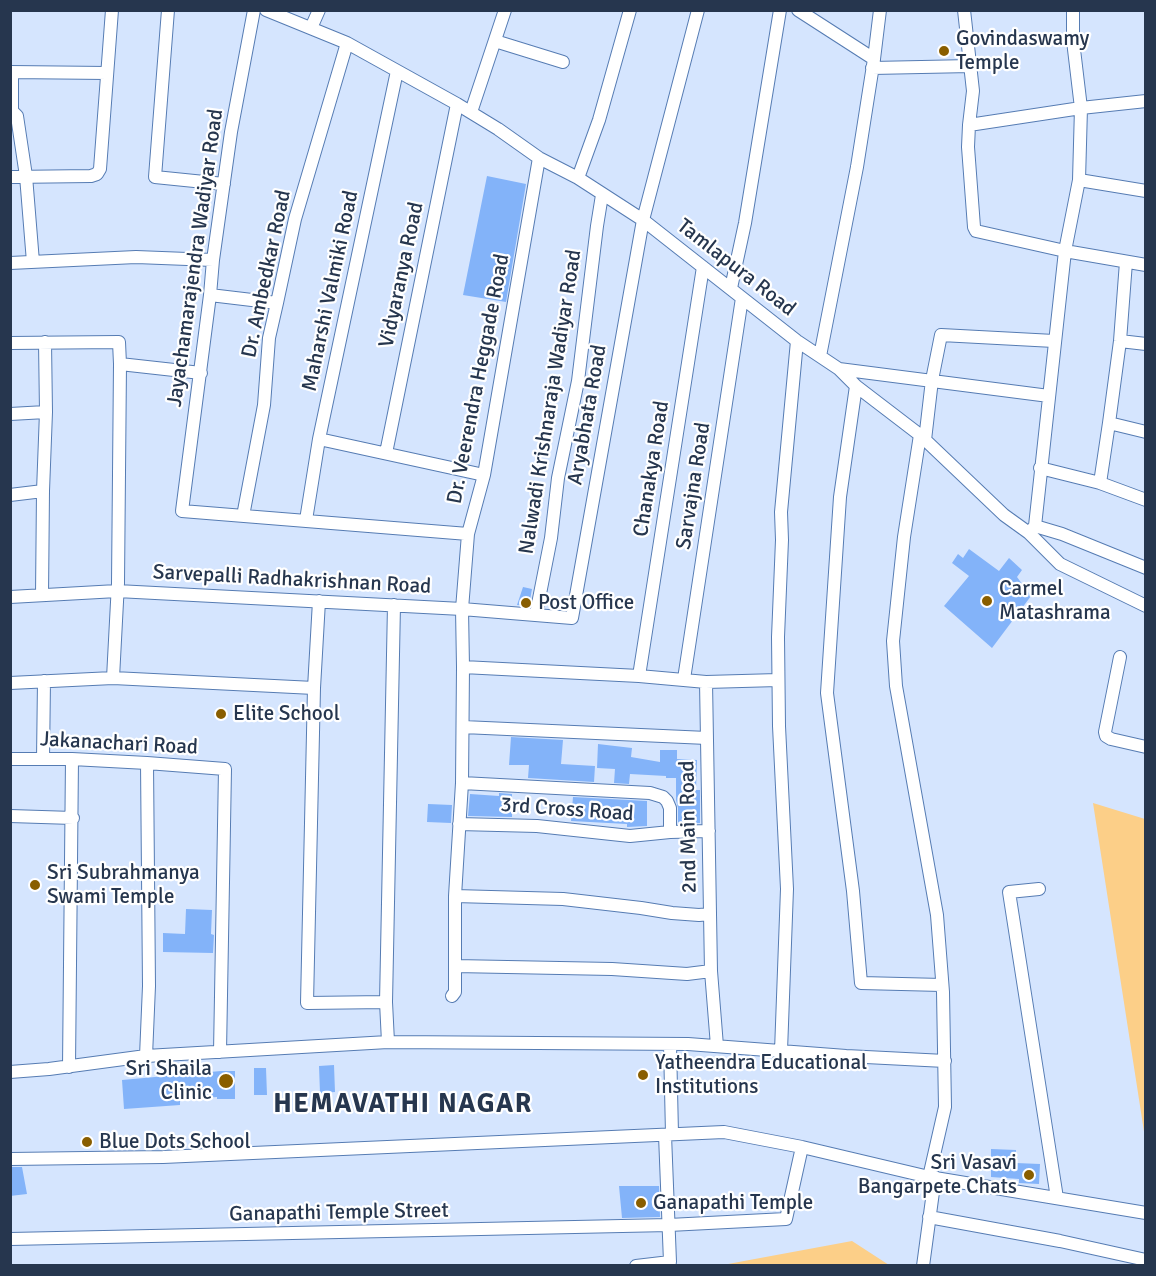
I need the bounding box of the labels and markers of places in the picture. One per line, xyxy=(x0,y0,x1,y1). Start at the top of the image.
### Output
place label: Govindaswamy Temple xyxy=(956,26,1089,76)
marker: Govindaswamy Temple xyxy=(937,44,951,58)
place label: Carmel Matashrama xyxy=(999,576,1111,626)
place label: Post Office xyxy=(538,590,634,616)
marker: Carmel Matashrama xyxy=(980,594,994,608)
marker: Post Office xyxy=(519,596,533,610)
place label: Elite School xyxy=(233,701,340,727)
marker: Elite School xyxy=(214,707,228,721)
place label: Sri Subrahmanya Swami Temple xyxy=(47,860,200,910)
marker: Sri Subrahmanya Swami Temple xyxy=(28,878,42,892)
place label: Yatheendra Educational Institutions xyxy=(655,1050,867,1100)
place label: Sri Shaila Clinic xyxy=(126,1056,212,1106)
marker: Yatheendra Educational Institutions xyxy=(636,1068,650,1082)
marker: Sri Shaila Clinic xyxy=(217,1072,235,1090)
place label: Blue Dots School xyxy=(99,1129,251,1155)
marker: Blue Dots School xyxy=(80,1135,94,1149)
place label: Sri Vasavi Bangarpete Chats xyxy=(858,1150,1017,1200)
marker: Sri Vasavi Bangarpete Chats xyxy=(1022,1168,1036,1182)
place label: Ganapathi Temple xyxy=(653,1190,813,1216)
marker: Ganapathi Temple xyxy=(634,1196,648,1210)

